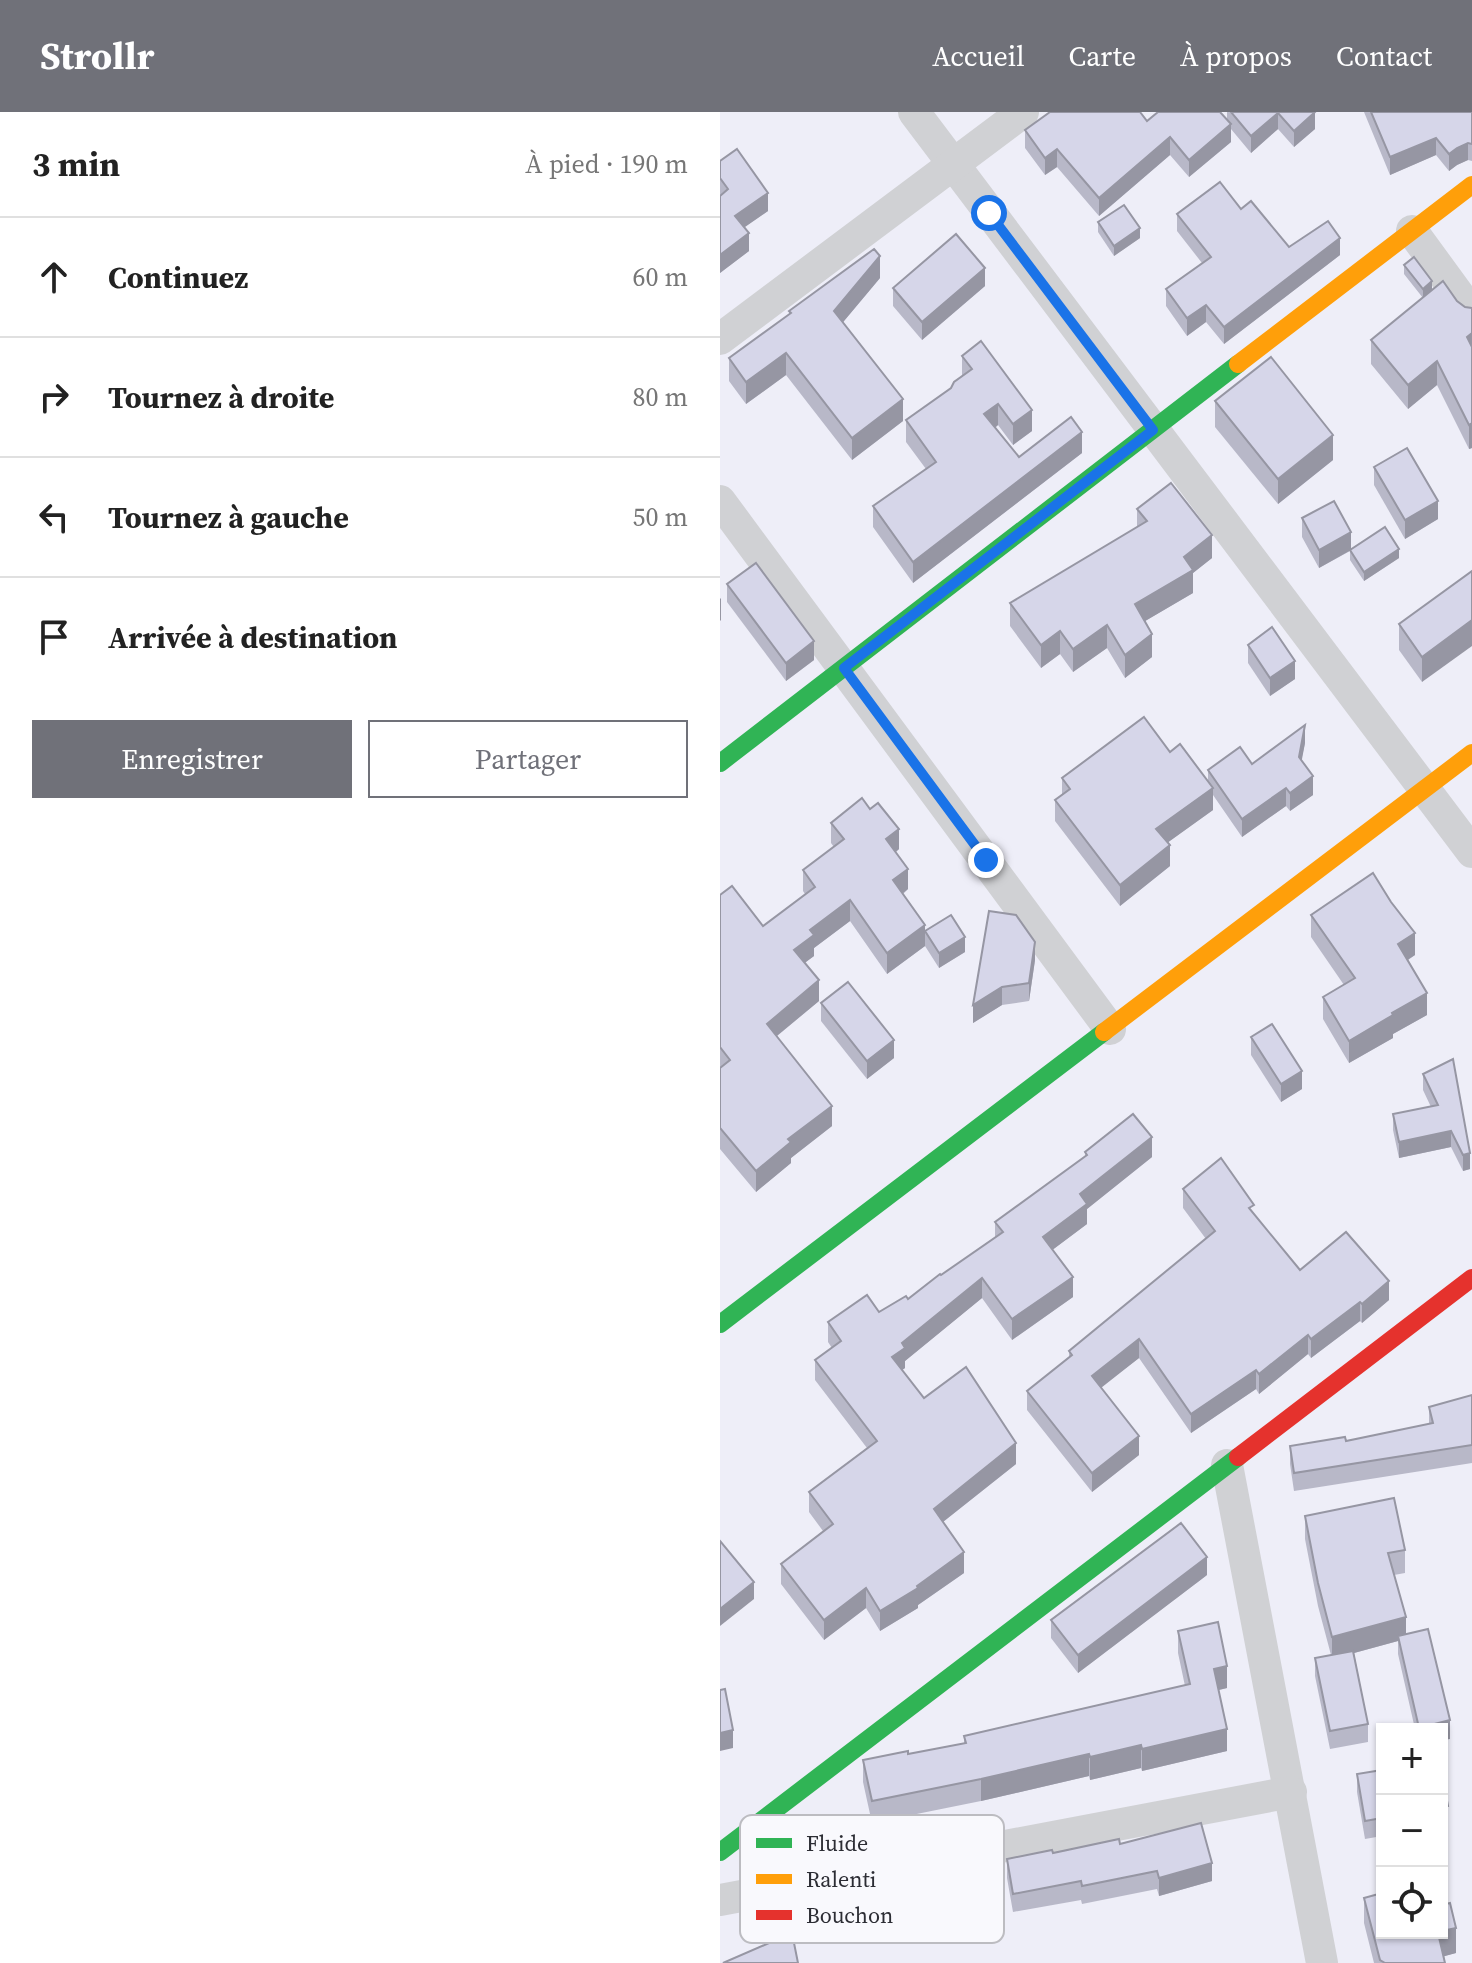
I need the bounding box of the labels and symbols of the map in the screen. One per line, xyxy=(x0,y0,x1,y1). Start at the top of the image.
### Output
route start xyxy=(971,195,1007,231)
route end xyxy=(968,842,1004,878)
legend xyxy=(740,1815,1004,1943)
text: Fluide xyxy=(806,1828,868,1858)
text: Ralenti xyxy=(806,1864,876,1894)
text: Bouchon xyxy=(806,1900,893,1930)

